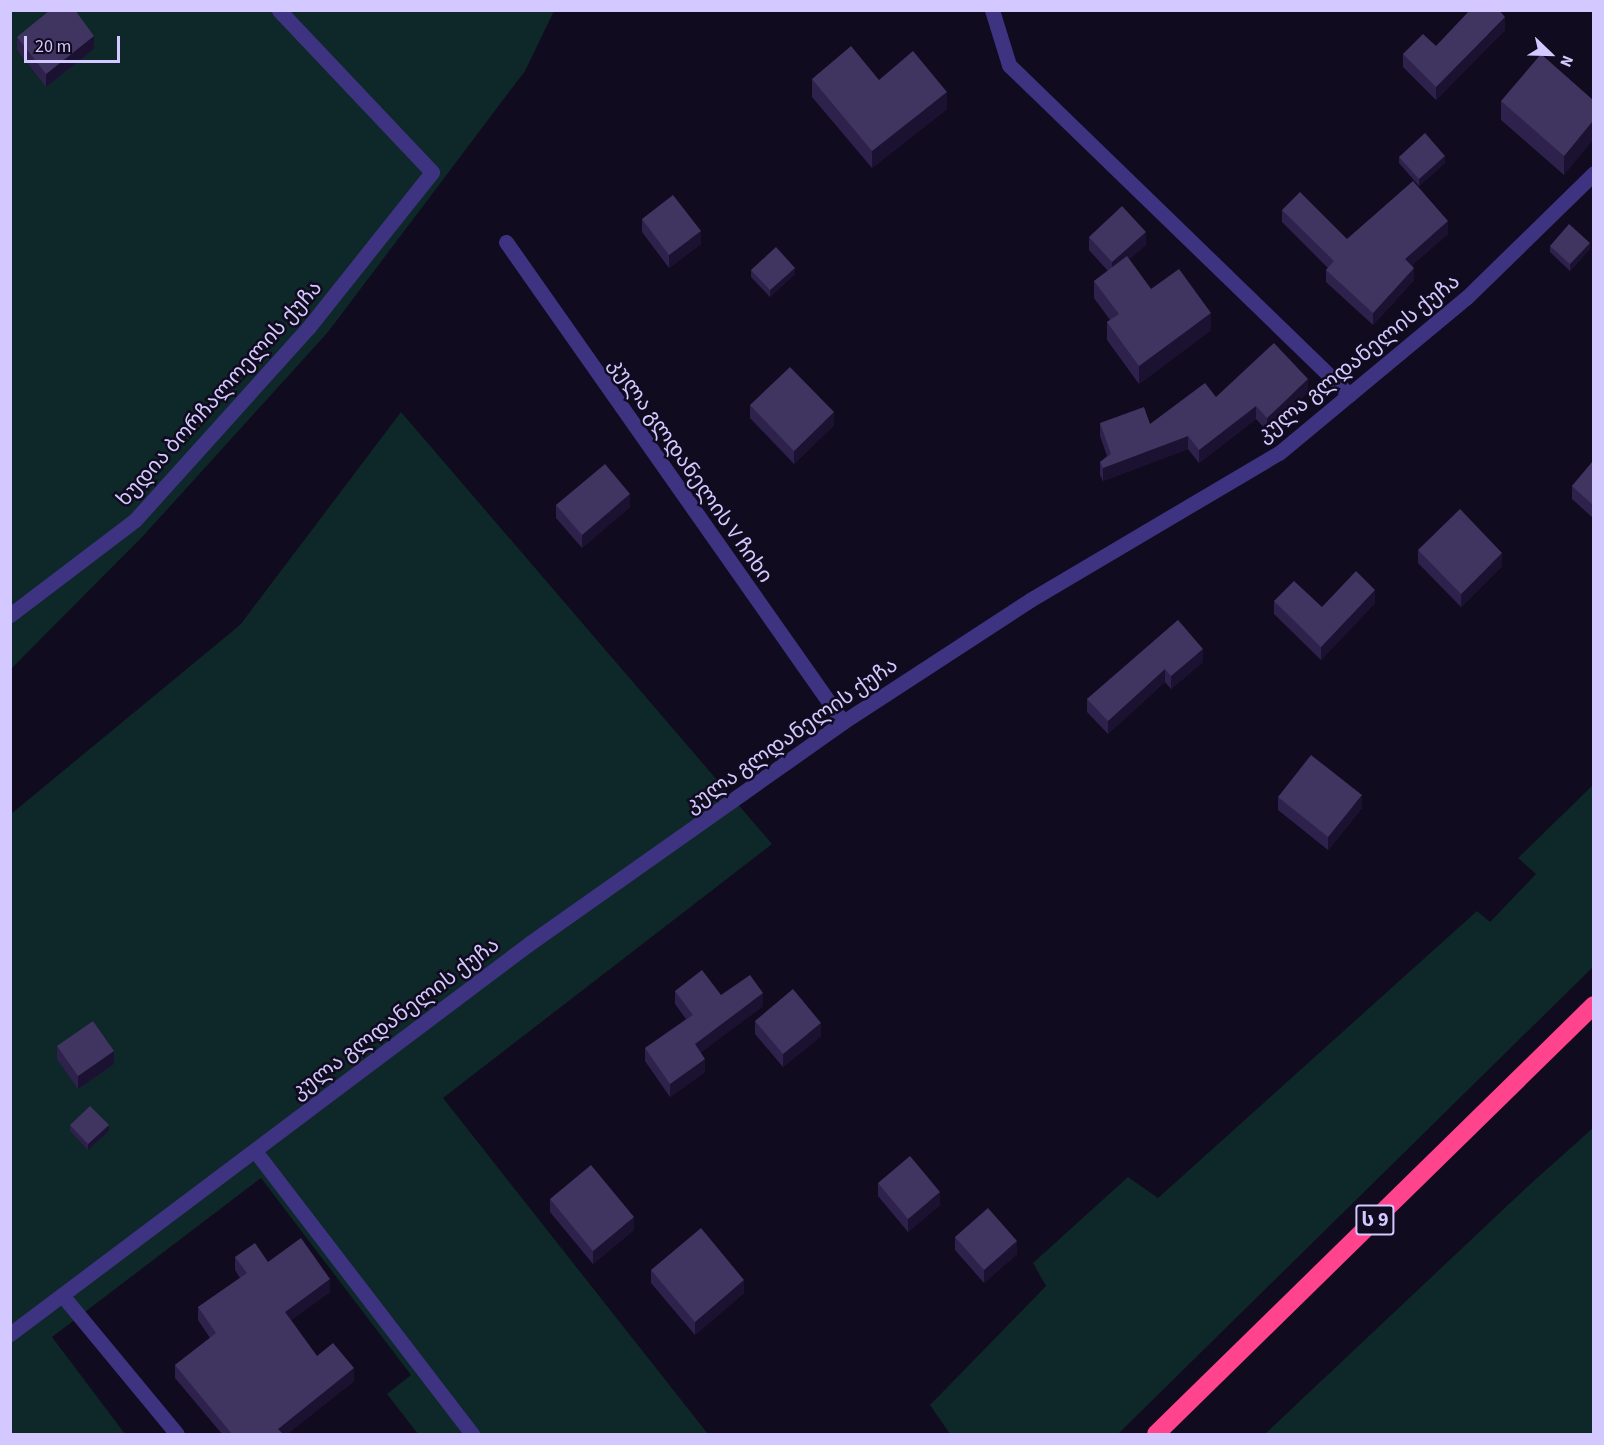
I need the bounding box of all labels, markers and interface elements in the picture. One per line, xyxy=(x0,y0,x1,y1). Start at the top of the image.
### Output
scale bar xyxy=(27,24,123,62)
north arrow xyxy=(1520,24,1580,84)
text: 20 m xyxy=(35,34,71,59)
text: N xyxy=(1554,52,1579,70)
street label: კულა გლდანელის ქუჩა xyxy=(1251,268,1465,448)
street label: ხუდია ბორჩალოელის ქუჩა xyxy=(111,275,327,511)
street label: კულა გლდანელის V ჩიხი xyxy=(604,353,778,587)
street label: კულა გლდანელის ქუჩა xyxy=(680,652,902,818)
street label: კულა გლდანელის ქუჩა xyxy=(286,932,504,1104)
road number: ს 9 xyxy=(1354,1203,1396,1237)

